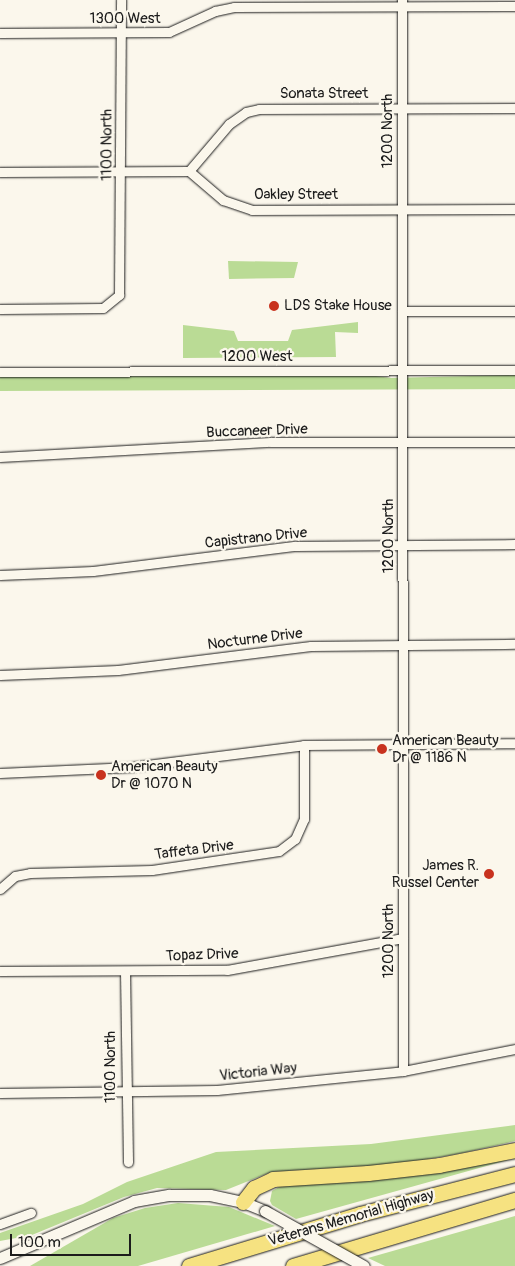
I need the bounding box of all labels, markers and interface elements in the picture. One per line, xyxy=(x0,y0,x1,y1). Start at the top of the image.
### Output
street label: 1300 West xyxy=(90,10,160,28)
street label: Sonata Street xyxy=(280,85,368,103)
street label: 1200 North xyxy=(379,94,397,168)
street label: 1100 North xyxy=(98,109,116,181)
street label: Oakley Street xyxy=(254,186,338,204)
place label: LDS Stake House xyxy=(284,297,392,315)
marker: LDS Stake House xyxy=(268,300,280,312)
street label: 1200 West xyxy=(222,348,292,366)
street label: Buccaneer Drive xyxy=(206,420,308,442)
street label: 1200 North xyxy=(380,499,398,573)
street label: Capistrano Drive xyxy=(204,524,308,552)
street label: Nocturne Drive xyxy=(206,624,304,654)
place label: American Beauty Dr @ 1186 N xyxy=(392,731,499,766)
marker: American Beauty Dr @ 1186 N xyxy=(376,743,388,755)
place label: American Beauty Dr @ 1070 N xyxy=(111,757,218,792)
marker: American Beauty Dr @ 1070 N xyxy=(95,769,107,781)
street label: Taffeta Drive xyxy=(153,836,235,864)
place label: James R. Russel Center xyxy=(392,856,479,891)
marker: James R. Russel Center xyxy=(483,868,495,880)
street label: 1200 North xyxy=(380,904,398,978)
street label: Topaz Drive xyxy=(165,945,239,965)
street label: 1100 North xyxy=(102,1031,120,1103)
street label: Victoria Way xyxy=(218,1059,298,1085)
street label: Veterans Memorial Highway xyxy=(266,1186,436,1250)
scale bar xyxy=(12,1224,134,1256)
text: 100 m xyxy=(18,1233,61,1252)

